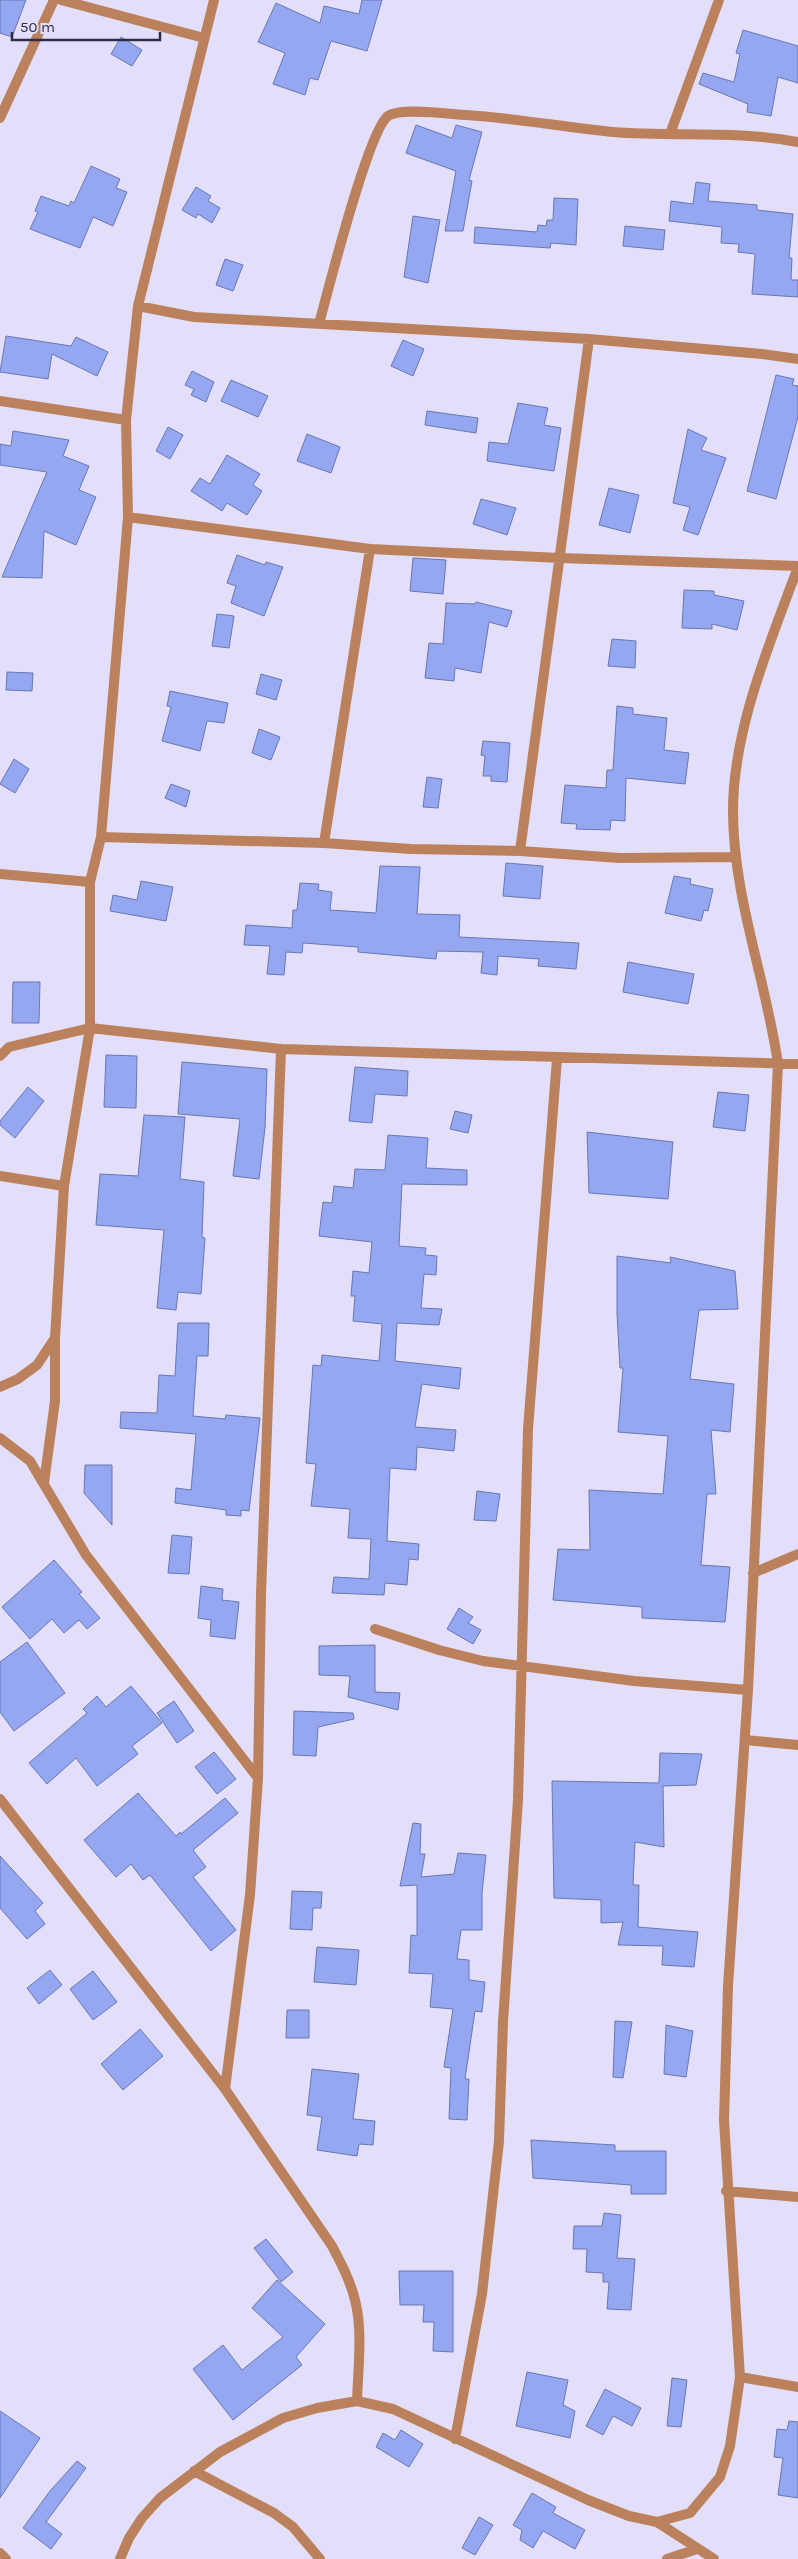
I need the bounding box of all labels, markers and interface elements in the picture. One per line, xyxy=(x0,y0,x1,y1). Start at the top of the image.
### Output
scale bar xyxy=(12,10,160,42)
text: 50 m xyxy=(20,18,55,36)

